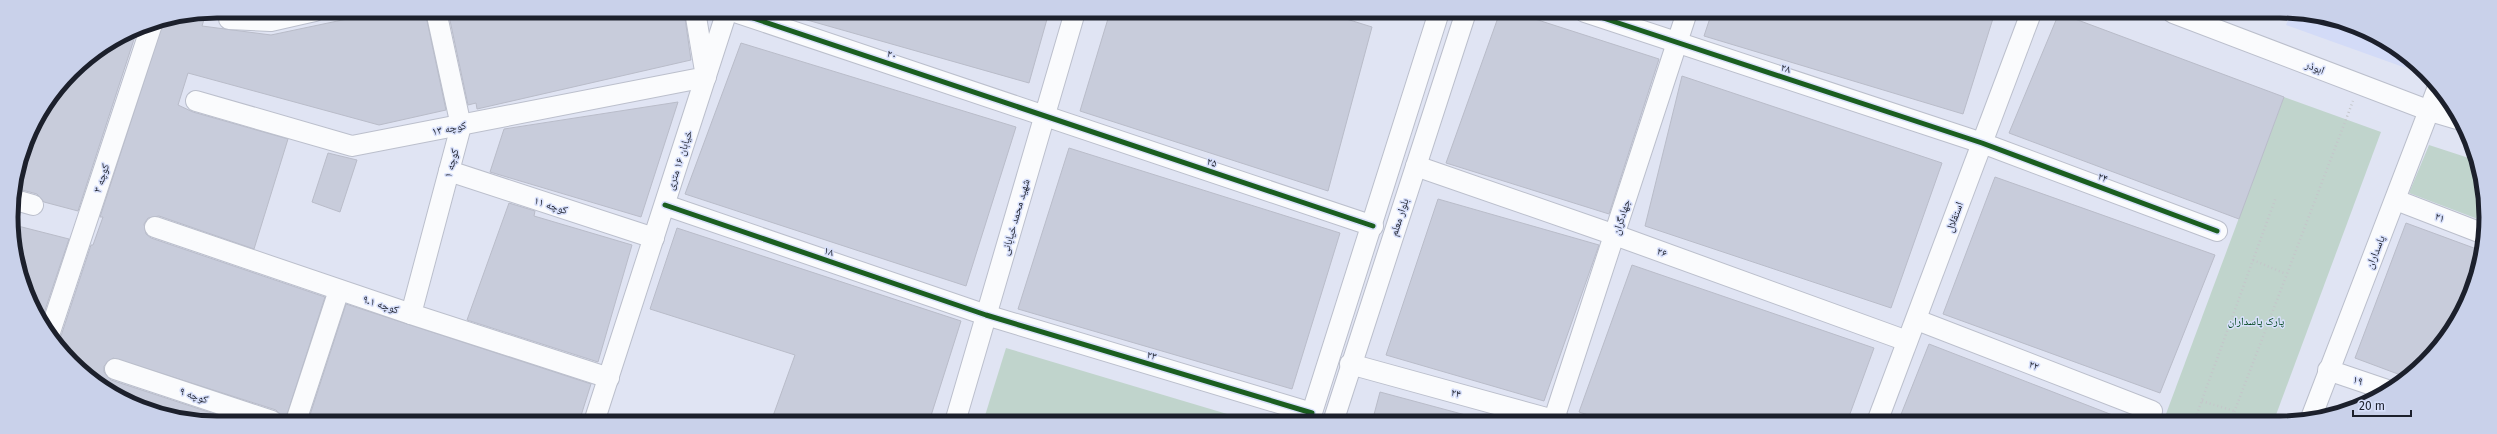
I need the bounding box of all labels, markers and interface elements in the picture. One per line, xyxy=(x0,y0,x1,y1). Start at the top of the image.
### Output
street label: ۲۰ xyxy=(885,47,899,62)
street label: ابوذر xyxy=(2302,58,2326,77)
street label: ۲۸ xyxy=(1779,61,1793,76)
street label: کوچه ۱۳ xyxy=(431,119,468,138)
street label: خیابان ۱۶ متری xyxy=(664,129,695,192)
street label: کوچه ۱ xyxy=(441,147,462,179)
street label: ۲۵ xyxy=(1205,155,1219,170)
street label: کوچه ۳ xyxy=(91,162,112,194)
street label: ۲۴ xyxy=(2096,170,2110,185)
street label: شهید محمد خیابانی xyxy=(998,178,1033,257)
street label: کوچه ۱۱ xyxy=(532,194,570,217)
street label: بلوار معلم xyxy=(1387,197,1413,238)
street label: جهادگران xyxy=(1610,198,1633,237)
street label: استقلال xyxy=(1943,200,1966,234)
street label: ۲۱ xyxy=(2433,210,2447,225)
street label: پاسداران xyxy=(2363,233,2388,271)
street label: ۱۸ xyxy=(822,244,836,259)
street label: ۲۶ xyxy=(1655,245,1669,260)
street label: کوچه ۹.۱ xyxy=(361,293,401,317)
park label: پارک پاسداران xyxy=(2228,315,2285,328)
street label: ۲۳ xyxy=(1145,348,1159,363)
street label: ۲۲ xyxy=(2027,358,2041,373)
street label: ۱۹ xyxy=(2351,373,2365,388)
street label: کوچه ۹ xyxy=(178,385,210,407)
street label: ۲۴ xyxy=(1449,386,1462,401)
scale bar xyxy=(2353,392,2411,418)
text: 20 m xyxy=(2359,399,2385,413)

